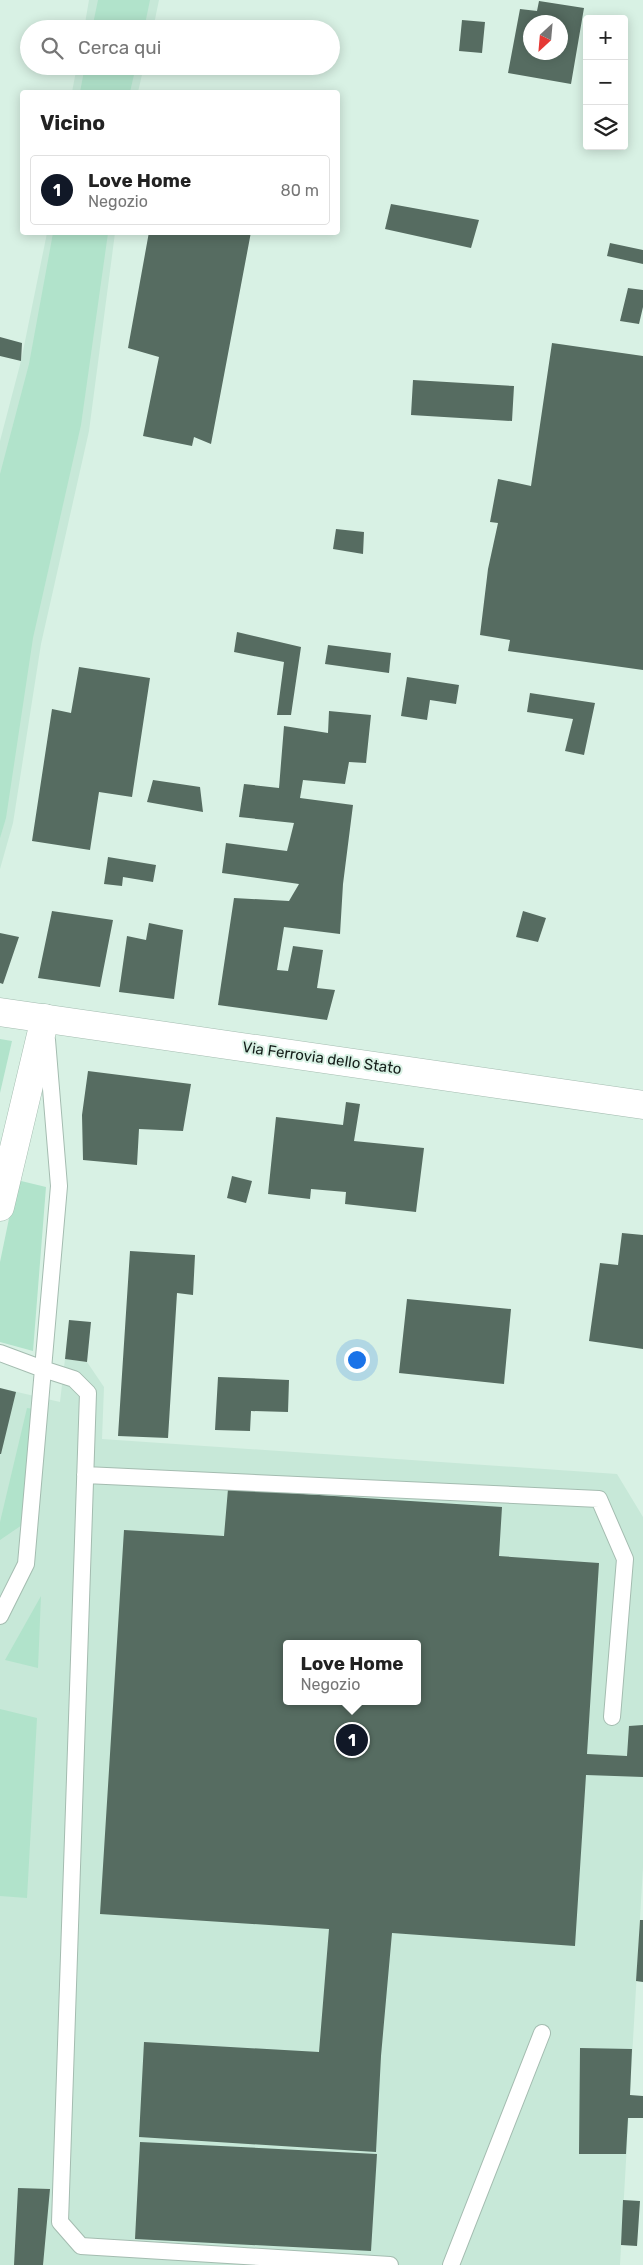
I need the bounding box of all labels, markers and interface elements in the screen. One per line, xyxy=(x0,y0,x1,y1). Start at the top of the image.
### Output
north arrow xyxy=(523,15,568,60)
map controls xyxy=(583,15,628,150)
button: + xyxy=(583,15,628,60)
search box xyxy=(20,20,340,75)
icon: search xyxy=(38,34,66,62)
text: Cerca qui xyxy=(78,36,161,59)
button: − xyxy=(583,60,628,105)
button: layers xyxy=(583,105,628,150)
text: Vicino xyxy=(40,110,105,135)
text: Love Home xyxy=(88,169,191,192)
text: 1 xyxy=(53,181,61,200)
text: 80 m xyxy=(281,181,319,200)
text: Negozio xyxy=(88,192,148,211)
street label: Via Ferrovia dello Stato xyxy=(241,1038,403,1078)
your location xyxy=(344,1347,370,1373)
popup xyxy=(283,1640,421,1705)
text: Love Home xyxy=(300,1652,404,1675)
text: Negozio xyxy=(300,1675,360,1694)
pin: 1 xyxy=(336,1721,368,1759)

